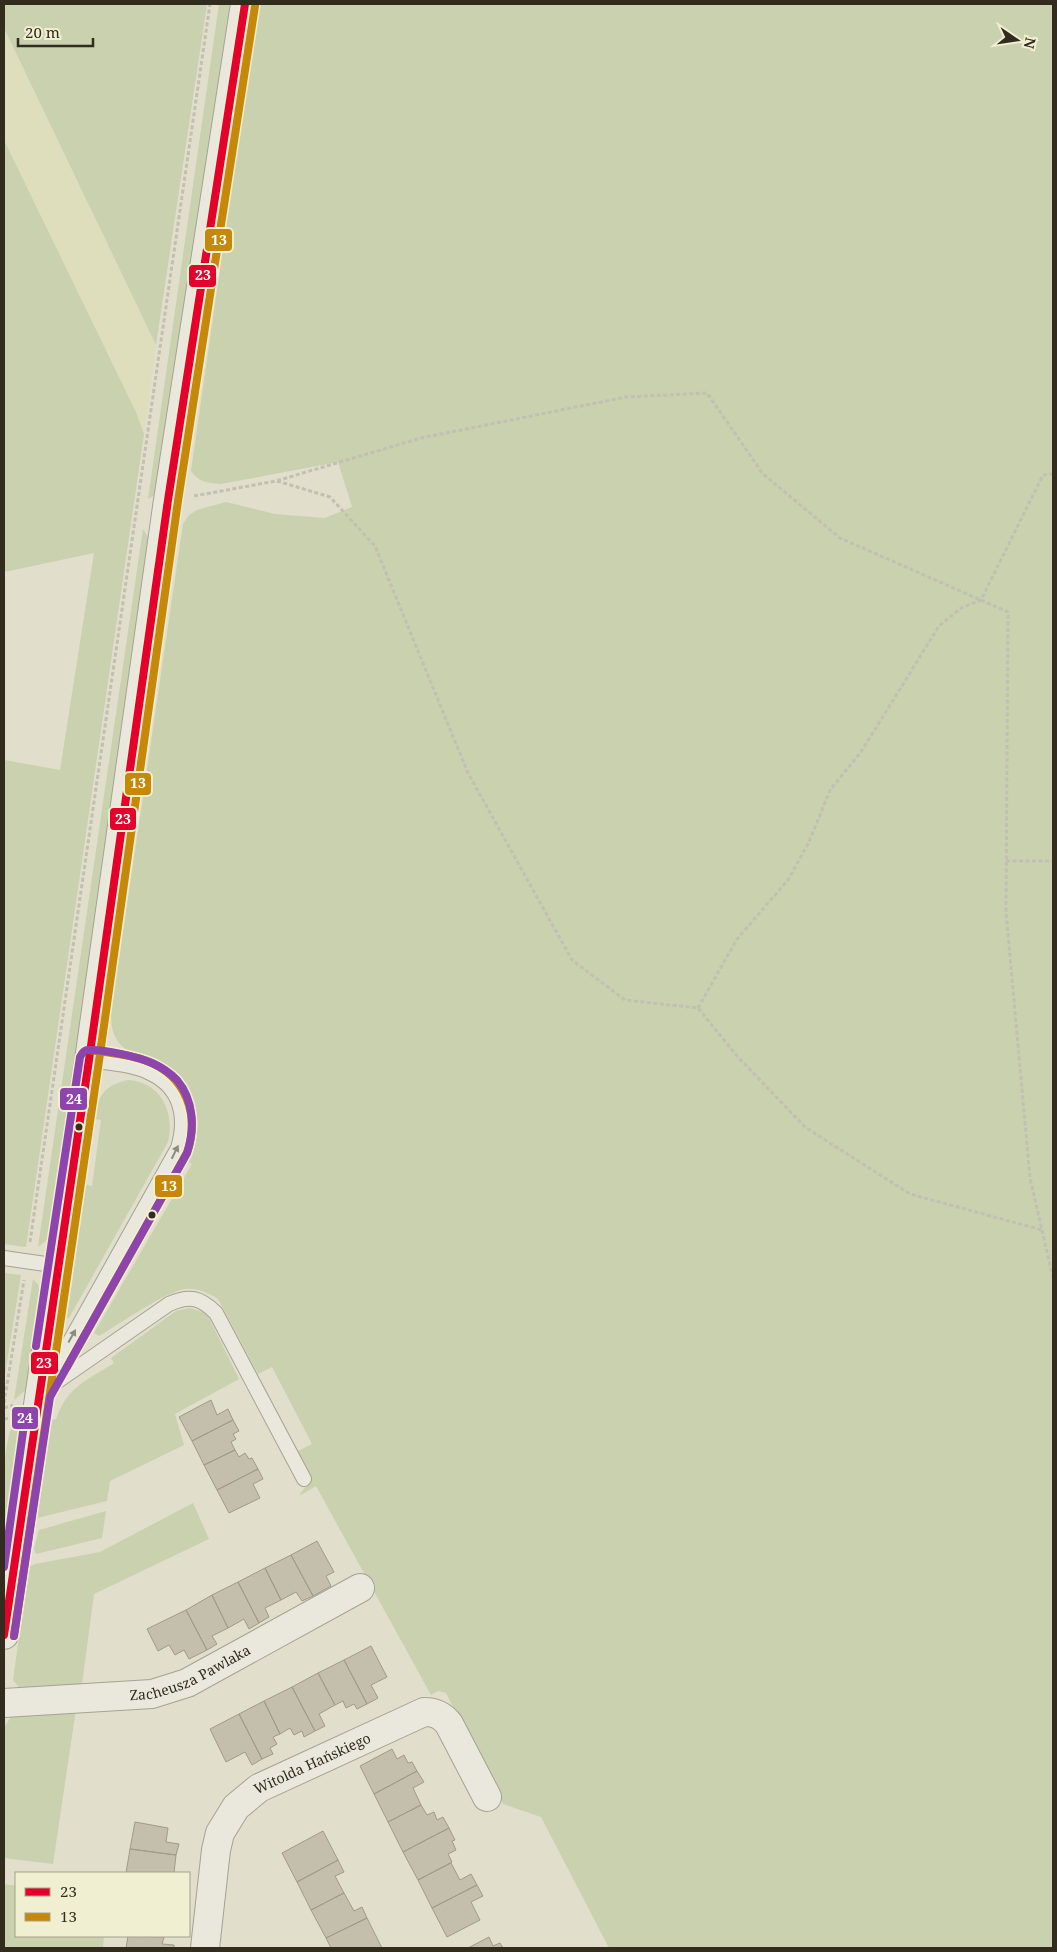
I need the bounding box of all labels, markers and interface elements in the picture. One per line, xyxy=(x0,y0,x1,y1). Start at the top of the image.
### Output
scale bar xyxy=(18,15,92,47)
north arrow xyxy=(992,15,1042,65)
text: 20 m xyxy=(25,22,60,42)
text: N xyxy=(1020,36,1041,51)
line badge: 13 xyxy=(204,228,233,252)
text: 13 xyxy=(211,230,227,249)
line badge: 23 xyxy=(188,264,217,288)
text: 23 xyxy=(195,265,211,284)
line badge: 13 xyxy=(124,772,152,796)
text: 13 xyxy=(130,773,146,792)
line badge: 23 xyxy=(109,807,137,831)
text: 23 xyxy=(115,809,131,828)
line badge: 24 xyxy=(59,1087,88,1111)
text: 24 xyxy=(66,1089,82,1108)
unlabelled marker xyxy=(74,1122,84,1132)
one-way arrow xyxy=(171,1145,179,1159)
line badge: 13 xyxy=(154,1174,183,1198)
text: 13 xyxy=(161,1176,177,1195)
unlabelled marker xyxy=(147,1210,157,1220)
one-way arrow xyxy=(68,1330,77,1343)
line badge: 23 xyxy=(30,1351,59,1375)
text: 23 xyxy=(36,1353,52,1372)
line badge: 24 xyxy=(11,1406,39,1430)
text: 24 xyxy=(17,1408,33,1427)
street label: Zacheusza Pawlaka xyxy=(129,1640,254,1704)
street label: Witolda Hańskiego xyxy=(250,1728,374,1798)
legend xyxy=(15,1872,190,1937)
text: 23 xyxy=(60,1881,77,1901)
text: 13 xyxy=(60,1906,77,1926)

